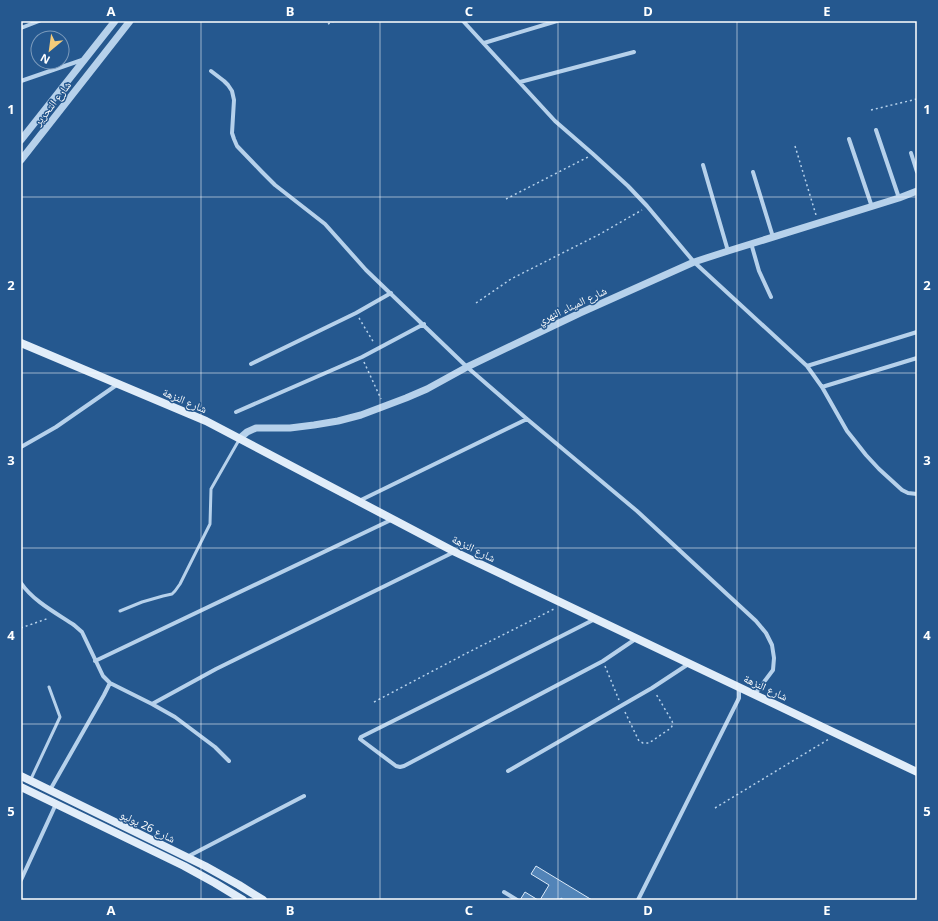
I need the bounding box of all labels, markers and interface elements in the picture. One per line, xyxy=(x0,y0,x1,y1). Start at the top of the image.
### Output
text: A xyxy=(107,2,116,20)
text: B xyxy=(286,2,294,20)
text: C xyxy=(465,2,473,20)
text: D xyxy=(643,2,653,20)
text: E xyxy=(823,2,831,20)
north arrow xyxy=(30,30,70,70)
text: N xyxy=(37,50,52,68)
street label: شارع التحرير xyxy=(29,78,74,129)
text: 1 xyxy=(7,100,15,118)
text: 1 xyxy=(923,100,931,118)
text: 2 xyxy=(7,276,15,294)
text: 2 xyxy=(923,276,931,294)
street label: شارع الميناء النهري xyxy=(535,282,610,329)
street label: شارع النزهة xyxy=(160,384,210,416)
text: 3 xyxy=(7,451,15,469)
text: 3 xyxy=(923,451,931,469)
street label: شارع النزهة xyxy=(450,531,498,565)
text: 4 xyxy=(7,626,15,644)
text: 4 xyxy=(923,626,931,644)
street label: شارع النزهة xyxy=(742,670,790,704)
text: 5 xyxy=(7,802,15,820)
text: 5 xyxy=(923,802,931,820)
street label: شارع 26 يوليو xyxy=(118,806,178,846)
text: A xyxy=(107,901,116,919)
text: B xyxy=(286,901,294,919)
text: C xyxy=(465,901,473,919)
text: D xyxy=(643,901,653,919)
text: E xyxy=(823,901,831,919)

